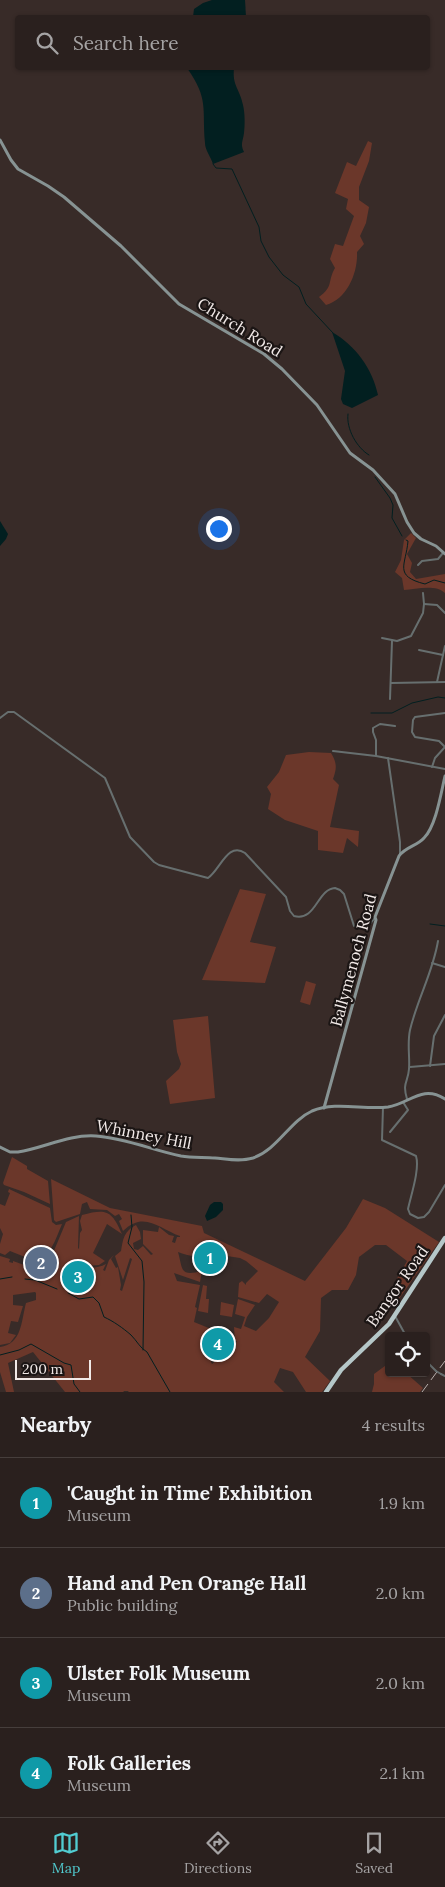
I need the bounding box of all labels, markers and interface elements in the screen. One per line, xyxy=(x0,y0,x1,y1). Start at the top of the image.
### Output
search box xyxy=(15,15,430,70)
icon: search xyxy=(33,29,61,57)
text: Search here xyxy=(73,31,179,55)
street label: Church Road xyxy=(194,293,287,361)
your location xyxy=(206,516,232,542)
street label: Ballymenoch Road xyxy=(326,891,380,1029)
street label: Whinney Hill xyxy=(95,1115,193,1153)
pin: 1 xyxy=(194,1239,226,1277)
street label: Bangor Road xyxy=(362,1241,432,1330)
pin: 2 xyxy=(25,1244,57,1282)
pin: 3 xyxy=(62,1258,94,1296)
pin: 4 xyxy=(202,1325,234,1363)
map controls xyxy=(385,1332,430,1377)
button: locate xyxy=(385,1332,430,1377)
scale bar xyxy=(15,1357,91,1380)
text: 200 m xyxy=(22,1360,63,1378)
text: Nearby xyxy=(20,1411,91,1438)
text: 4 results xyxy=(362,1415,425,1435)
text: 'Caught in Time' Exhibition xyxy=(67,1481,312,1505)
text: 1 xyxy=(33,1493,39,1513)
text: 1.9 km xyxy=(379,1493,425,1513)
text: Museum xyxy=(67,1505,131,1525)
text: Hand and Pen Orange Hall xyxy=(67,1571,306,1595)
text: 2 xyxy=(32,1583,40,1603)
text: 2.0 km xyxy=(376,1583,425,1603)
text: Public building xyxy=(67,1595,177,1615)
text: Ulster Folk Museum xyxy=(67,1661,250,1685)
text: 3 xyxy=(32,1673,40,1693)
text: 2.0 km xyxy=(376,1673,425,1693)
text: Museum xyxy=(67,1685,131,1705)
text: Folk Galleries xyxy=(67,1751,191,1775)
text: 4 xyxy=(32,1763,40,1783)
text: 2.1 km xyxy=(380,1763,425,1783)
text: Museum xyxy=(67,1775,131,1795)
tab: Map xyxy=(52,1829,80,1877)
tab: Directions xyxy=(184,1829,252,1877)
tab: Saved xyxy=(355,1829,393,1877)

